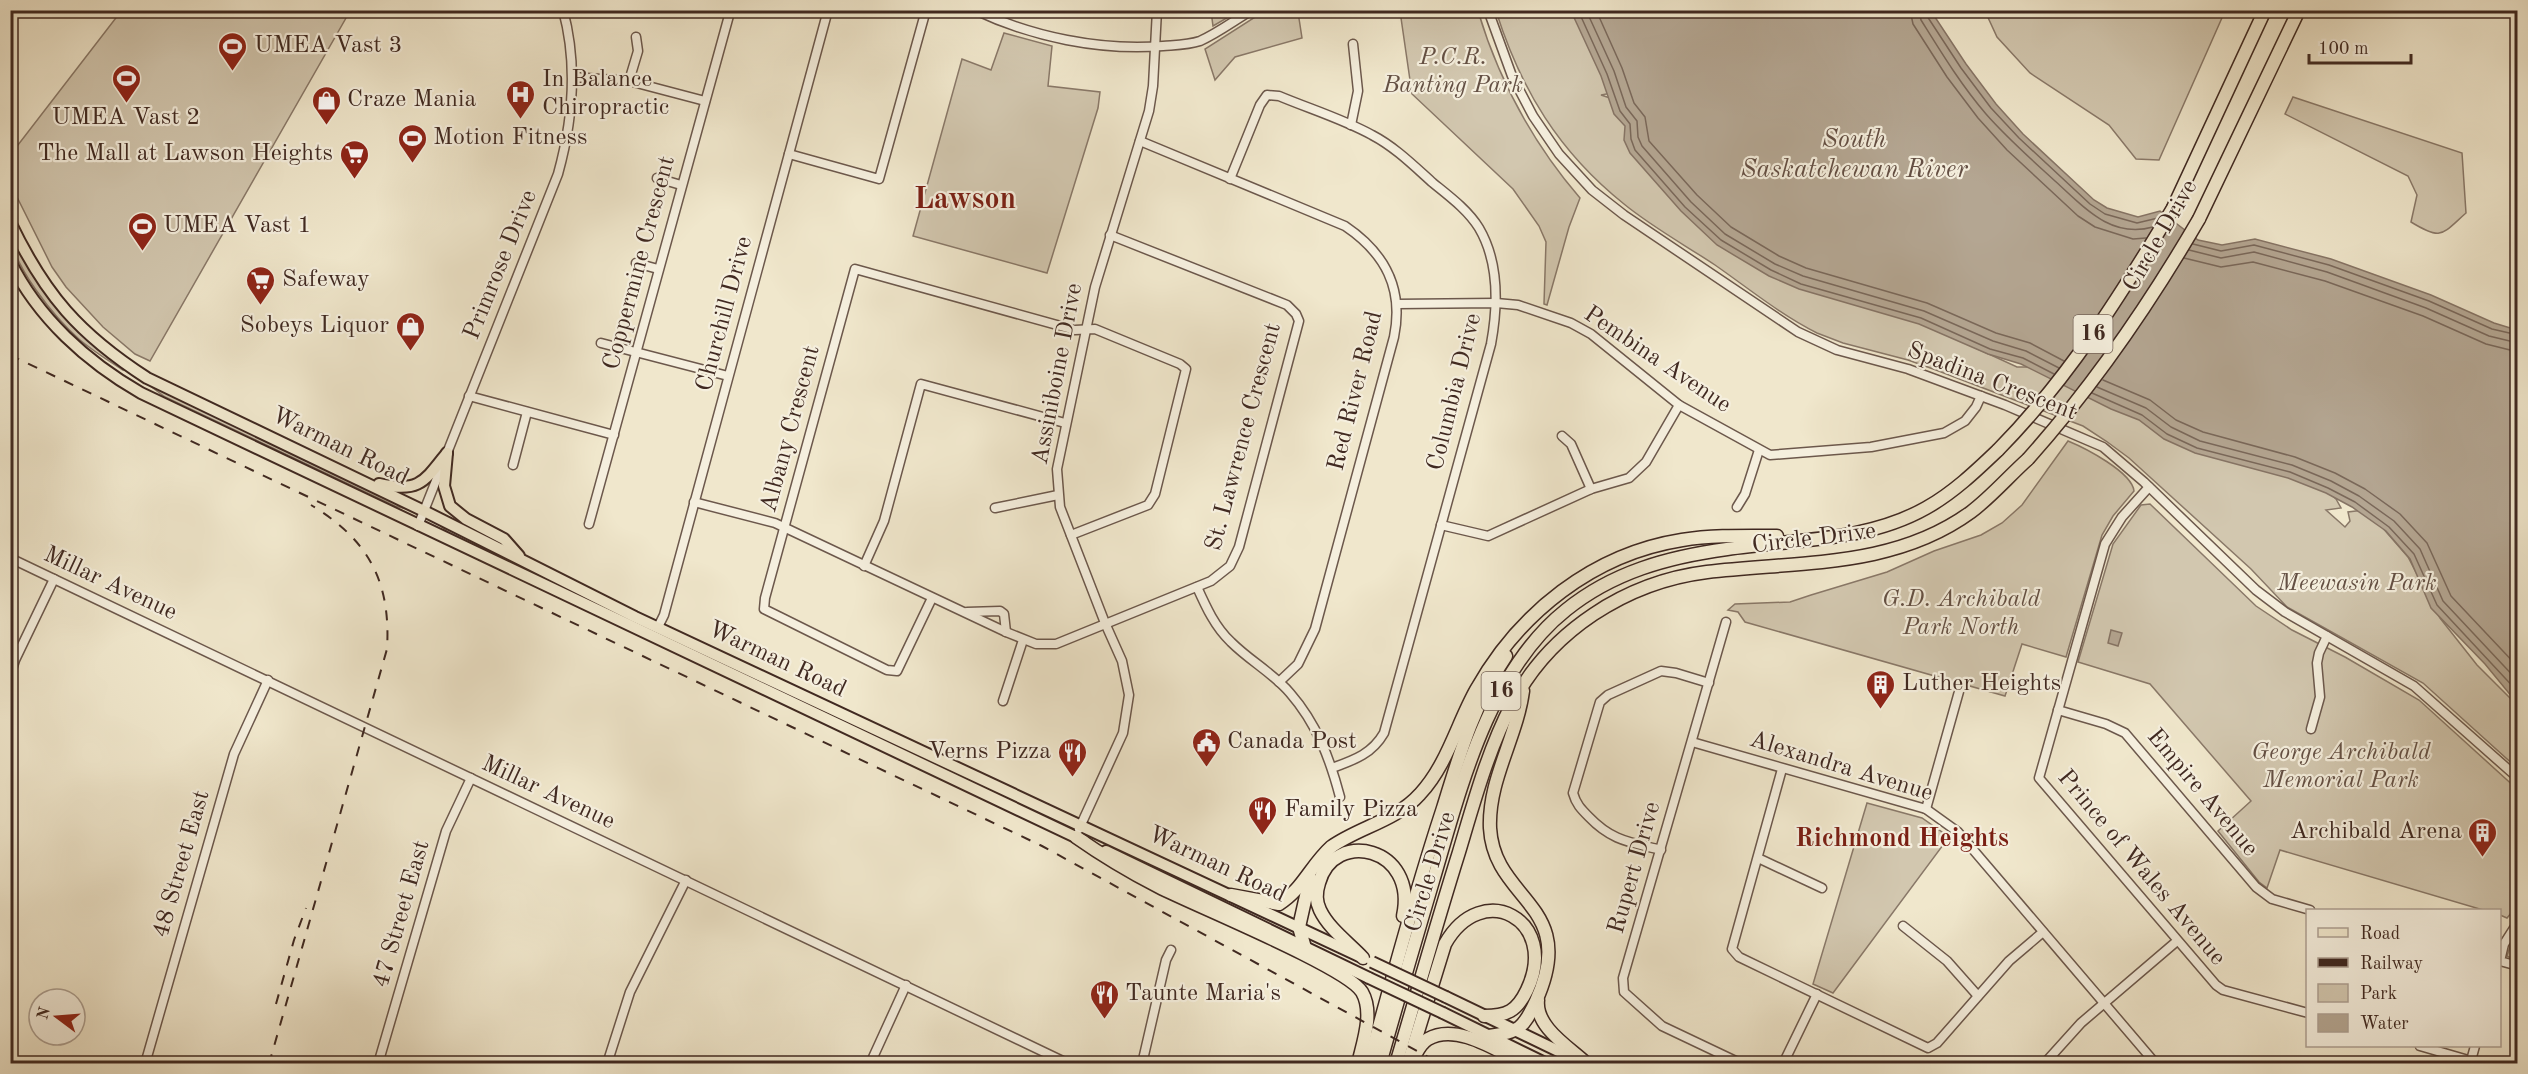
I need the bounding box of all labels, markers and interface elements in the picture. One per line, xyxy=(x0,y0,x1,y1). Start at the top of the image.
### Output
scale bar xyxy=(2309,27,2411,65)
sports icon: UMEA Vast 3 xyxy=(217,30,249,72)
place label: UMEA Vast 3 xyxy=(254,34,402,58)
text: 100 m xyxy=(2318,40,2369,58)
park label: P.C.R. Banting Park xyxy=(1382,46,1523,98)
sports icon: UMEA Vast 2 xyxy=(110,62,142,104)
place label: In Balance Chiropractic xyxy=(542,68,669,120)
hospital icon: In Balance Chiropractic xyxy=(505,78,537,120)
shop icon: Craze Mania xyxy=(310,84,342,126)
place label: Craze Mania xyxy=(347,88,477,112)
place label: UMEA Vast 2 xyxy=(52,106,200,130)
sports icon: Motion Fitness xyxy=(396,122,428,164)
place label: Motion Fitness xyxy=(433,126,587,150)
water label: South Saskatchewan River xyxy=(1740,127,1968,183)
supermarket icon: The Mall at Lawson Heights xyxy=(338,138,370,180)
place label: The Mall at Lawson Heights xyxy=(37,142,333,166)
street label: Coppermine Crescent xyxy=(600,154,680,372)
street label: Circle Drive xyxy=(2119,176,2203,296)
district label: Lawson xyxy=(914,185,1016,215)
street label: Primrose Drive xyxy=(460,187,542,343)
sports icon: UMEA Vast 1 xyxy=(126,210,158,252)
place label: UMEA Vast 1 xyxy=(163,214,311,238)
street label: Churchill Drive xyxy=(693,234,757,394)
supermarket icon: Safeway xyxy=(245,264,277,306)
place label: Safeway xyxy=(282,268,370,292)
street label: Assiniboine Drive xyxy=(1029,281,1087,467)
street label: Pembina Avenue xyxy=(1579,302,1735,418)
street label: Red River Road xyxy=(1325,309,1387,473)
shop icon: Sobeys Liquor xyxy=(394,310,426,352)
street label: Columbia Drive xyxy=(1424,311,1486,473)
place label: Sobeys Liquor xyxy=(240,314,389,338)
road number: 16 xyxy=(2074,315,2112,353)
street label: St. Lawrence Crescent xyxy=(1202,320,1286,554)
street label: Spadina Crescent xyxy=(1904,339,2080,425)
street label: Albany Crescent xyxy=(757,343,825,515)
street label: Warman Road xyxy=(268,403,412,491)
street label: Circle Drive xyxy=(1751,519,1877,559)
street label: Millar Avenue xyxy=(40,543,180,625)
park label: Meewasin Park xyxy=(2276,572,2437,596)
park label: G.D. Archibald Park North xyxy=(1882,588,2040,640)
street label: Warman Road xyxy=(704,618,850,702)
building icon: Luther Heights xyxy=(1865,668,1897,710)
road number: 16 xyxy=(1482,672,1520,710)
place label: Luther Heights xyxy=(1902,672,2061,696)
street label: Empire Avenue xyxy=(2142,725,2262,861)
public building icon: Canada Post xyxy=(1190,726,1222,768)
street label: Alexandra Avenue xyxy=(1746,728,1936,806)
place label: Canada Post xyxy=(1227,730,1357,754)
restaurant icon: Verns Pizza xyxy=(1056,736,1088,778)
place label: Verns Pizza xyxy=(928,740,1051,764)
park label: George Archibald Memorial Park xyxy=(2251,741,2431,793)
street label: Millar Avenue xyxy=(478,752,618,834)
street label: Prince of Wales Avenue xyxy=(2052,766,2230,970)
street label: 48 Street East xyxy=(149,788,215,940)
restaurant icon: Family Pizza xyxy=(1247,794,1279,836)
place label: Family Pizza xyxy=(1284,798,1418,822)
street label: Rupert Drive xyxy=(1605,799,1665,937)
street label: Circle Drive xyxy=(1401,809,1461,935)
building icon: Archibald Arena xyxy=(2467,816,2499,858)
place label: Archibald Arena xyxy=(2290,820,2462,844)
street label: Warman Road xyxy=(1144,823,1290,907)
district label: Richmond Heights xyxy=(1795,826,2009,852)
street label: 47 Street East xyxy=(369,838,435,990)
legend xyxy=(2306,909,2501,1047)
text: Road xyxy=(2360,925,2400,943)
text: Railway xyxy=(2360,955,2423,973)
restaurant icon: Taunte Maria's xyxy=(1088,978,1120,1020)
place label: Taunte Maria's xyxy=(1125,982,1281,1006)
text: Park xyxy=(2360,985,2397,1003)
north arrow xyxy=(27,987,87,1047)
text: N xyxy=(35,1005,54,1022)
text: Water xyxy=(2360,1015,2409,1033)

